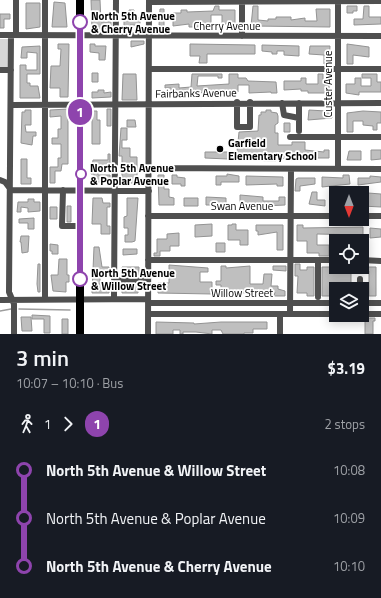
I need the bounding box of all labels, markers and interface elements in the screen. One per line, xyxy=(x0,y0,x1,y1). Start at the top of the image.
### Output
place label: North 5th Avenue & Cherry Avenue xyxy=(91,8,175,37)
marker: North 5th Avenue & Cherry Avenue xyxy=(72,14,88,30)
street label: Cherry Avenue xyxy=(193,18,261,34)
street label: Custer Avenue xyxy=(320,50,336,117)
street label: Fairbanks Avenue xyxy=(155,84,237,102)
line badge: 1 xyxy=(67,99,93,125)
text: 1 xyxy=(76,101,84,122)
place label: Garfield Elementary School xyxy=(228,135,317,164)
marker: Garfield Elementary School xyxy=(215,144,225,154)
place label: North 5th Avenue & Poplar Avenue xyxy=(90,160,174,189)
marker: North 5th Avenue & Poplar Avenue xyxy=(75,168,87,180)
north arrow xyxy=(329,186,369,226)
map controls xyxy=(329,186,369,322)
street label: Swan Avenue xyxy=(211,198,274,214)
button: locate xyxy=(329,234,369,274)
place label: North 5th Avenue & Willow Street xyxy=(91,265,175,294)
marker: North 5th Avenue & Willow Street xyxy=(72,271,88,287)
button: layers xyxy=(329,282,369,322)
street label: Willow Street xyxy=(211,285,273,301)
text: 3 min xyxy=(16,341,69,375)
text: $3.19 xyxy=(328,357,365,380)
text: 10:07 – 10:10 · Bus xyxy=(16,373,123,393)
icon: walk xyxy=(16,413,38,435)
icon: forward xyxy=(57,413,79,435)
text: 1 xyxy=(93,413,101,434)
text: 1 xyxy=(44,414,51,434)
text: 2 stops xyxy=(324,414,365,434)
text: North 5th Avenue & Willow Street xyxy=(46,459,266,482)
text: 10:08 xyxy=(333,460,365,480)
text: North 5th Avenue & Poplar Avenue xyxy=(46,507,266,530)
text: 10:09 xyxy=(333,508,365,528)
text: North 5th Avenue & Cherry Avenue xyxy=(46,555,272,578)
text: 10:10 xyxy=(333,556,365,576)

